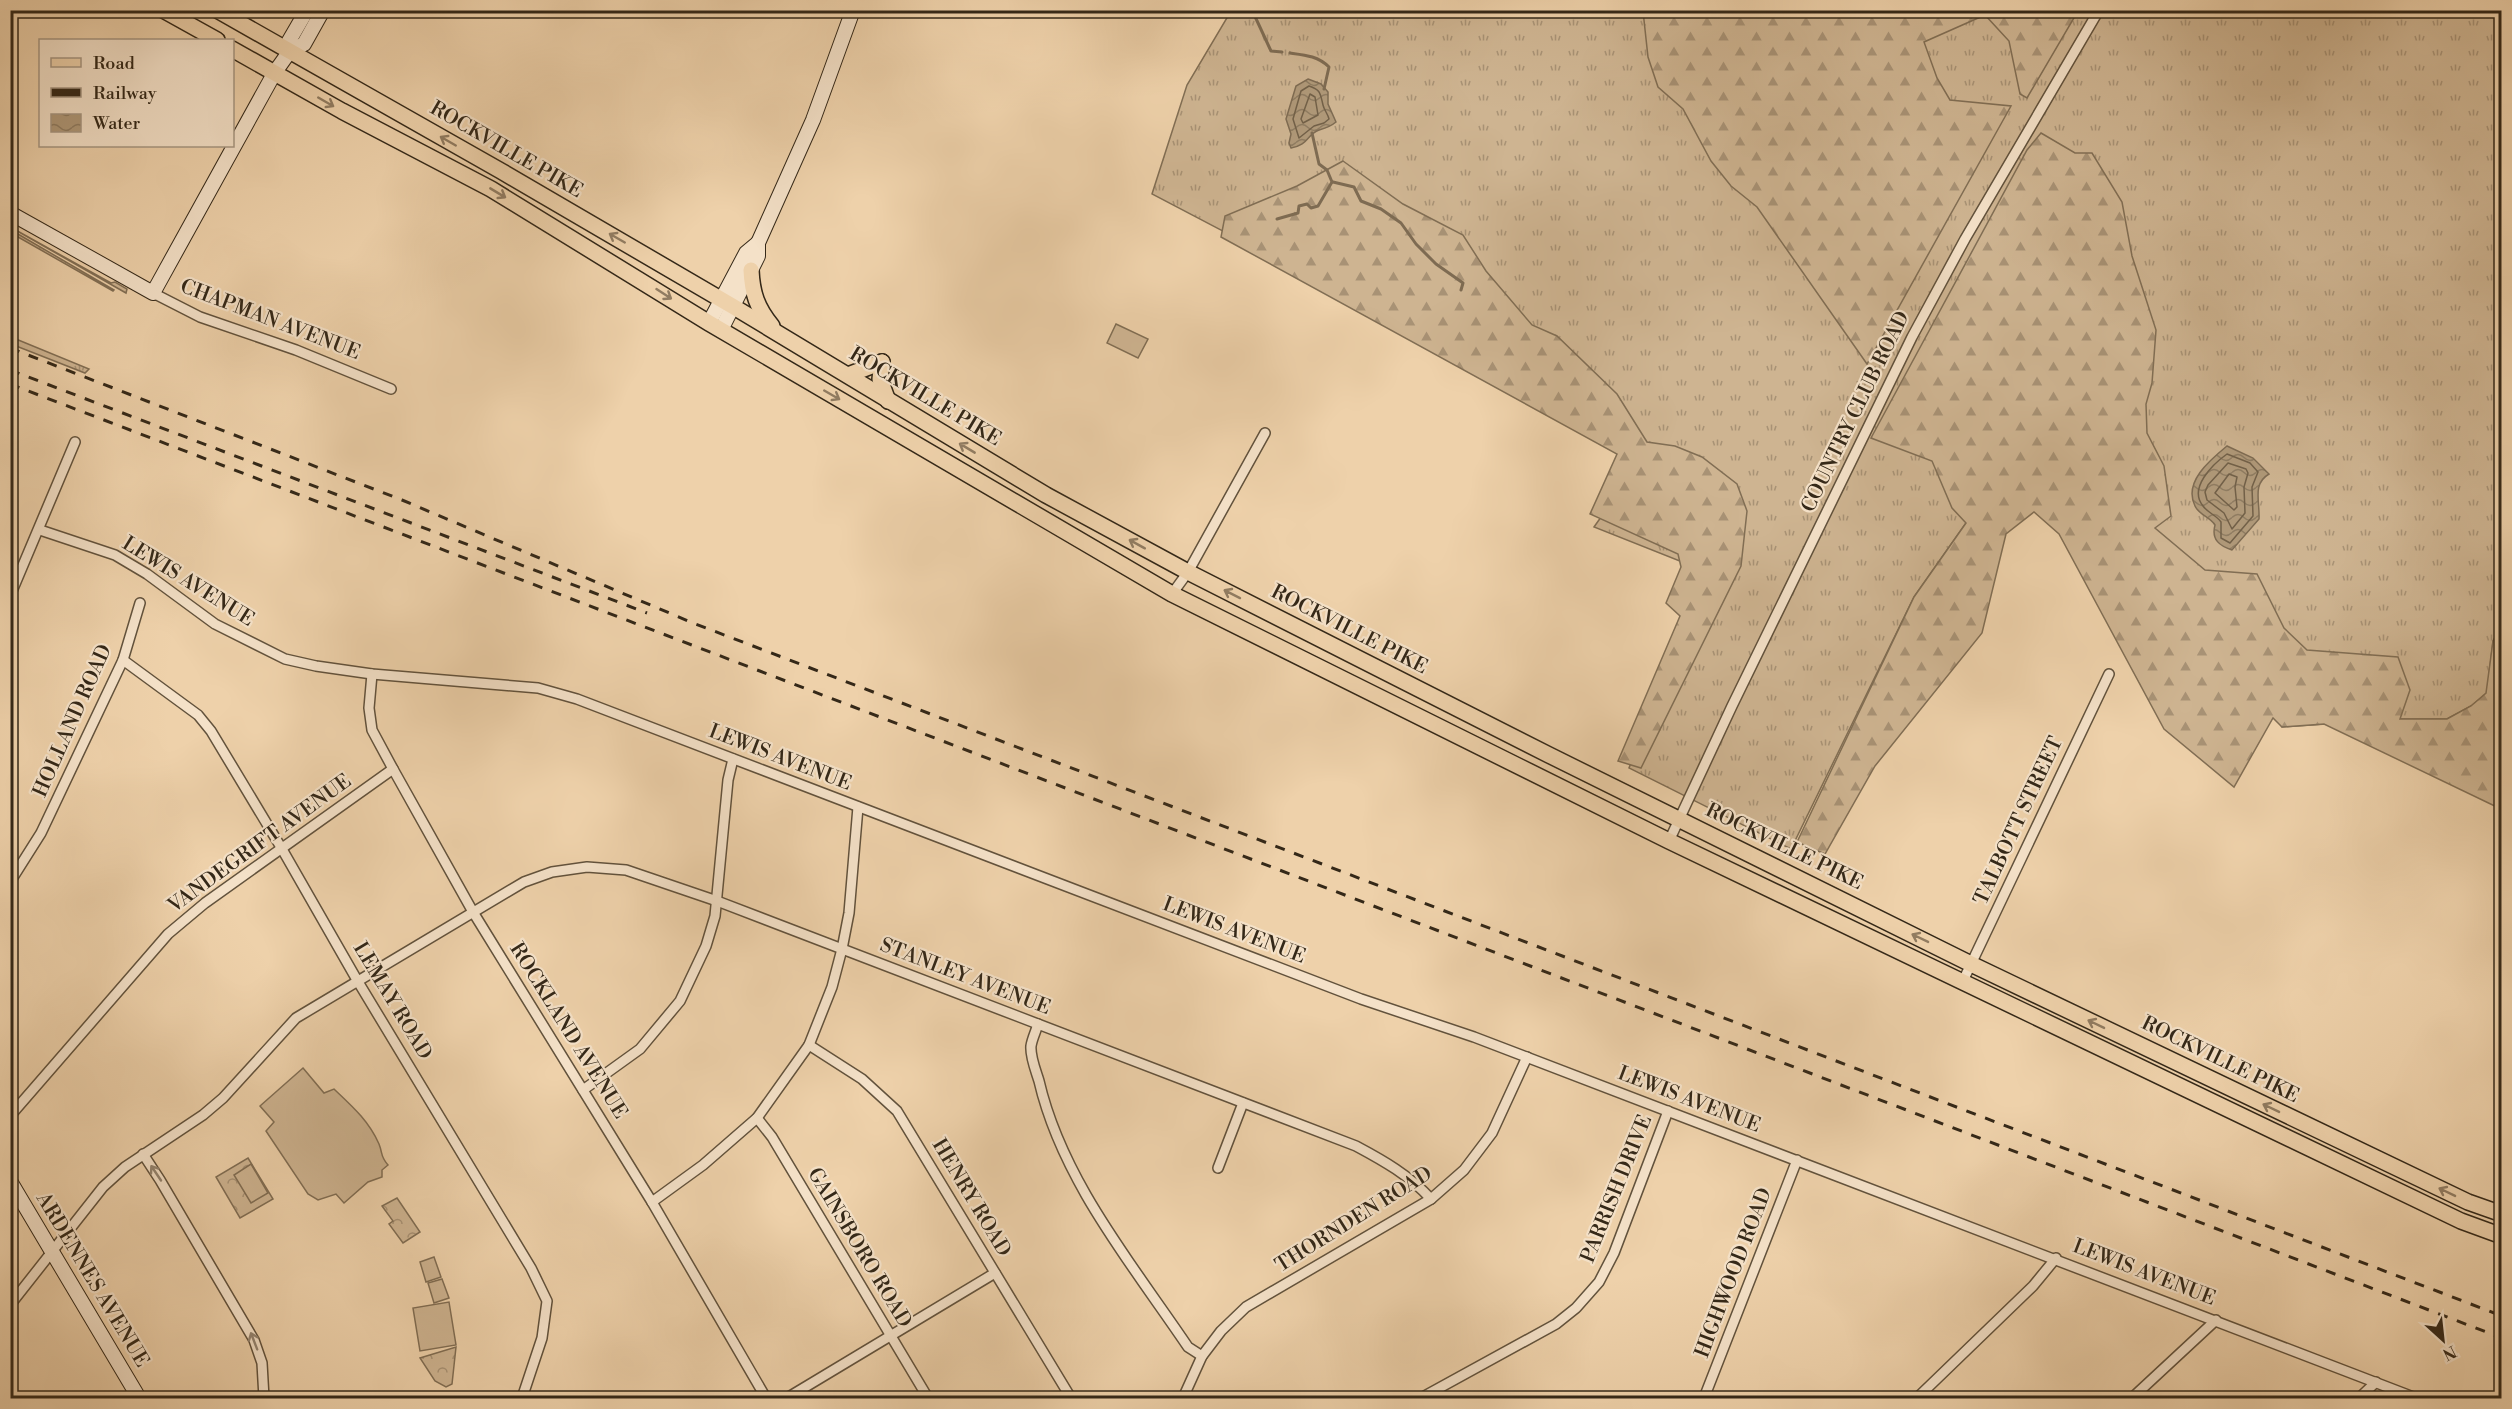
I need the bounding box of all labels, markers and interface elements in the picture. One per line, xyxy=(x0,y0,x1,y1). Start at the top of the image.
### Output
legend xyxy=(39,39,234,147)
text: Road xyxy=(93,52,136,75)
text: Railway xyxy=(93,82,157,105)
one-way arrow xyxy=(317,96,334,108)
street label: ROCKVILLE PIKE xyxy=(425,96,587,204)
text: Water xyxy=(92,112,141,135)
one-way arrow xyxy=(440,135,457,147)
one-way arrow xyxy=(489,188,506,200)
one-way arrow xyxy=(609,232,626,244)
street label: CHAPMAN AVENUE xyxy=(176,274,364,366)
one-way arrow xyxy=(656,288,673,301)
street label: COUNTRY CLUB ROAD xyxy=(1796,307,1916,517)
street label: ROCKVILLE PIKE xyxy=(845,342,1005,452)
one-way arrow xyxy=(823,389,840,401)
one-way arrow xyxy=(959,441,976,453)
street label: LEWIS AVENUE xyxy=(117,531,259,633)
one-way arrow xyxy=(1128,538,1146,549)
street label: ROCKVILLE PIKE xyxy=(1267,580,1431,680)
one-way arrow xyxy=(1223,587,1241,599)
street label: HOLLAND ROAD xyxy=(28,641,118,801)
street label: LEWIS AVENUE xyxy=(705,719,855,797)
street label: TALBOTT STREET xyxy=(1969,733,2069,909)
street label: VANDEGRIFT AVENUE xyxy=(163,769,357,920)
street label: ROCKVILLE PIKE xyxy=(1701,798,1867,896)
street label: LEWIS AVENUE xyxy=(1159,892,1309,970)
one-way arrow xyxy=(1912,932,1930,944)
street label: STANLEY AVENUE xyxy=(876,933,1054,1021)
street label: LEMAY ROAD xyxy=(347,938,437,1064)
street label: ROCKLAND AVENUE xyxy=(504,938,632,1124)
street label: ROCKVILLE PIKE xyxy=(2137,1011,2303,1109)
one-way arrow xyxy=(2087,1017,2105,1029)
street label: LEWIS AVENUE xyxy=(1614,1061,1764,1139)
one-way arrow xyxy=(2263,1102,2281,1114)
street label: PARRISH DRIVE xyxy=(1576,1111,1658,1267)
street label: HENRY ROAD xyxy=(926,1135,1016,1261)
street label: THORNDEN ROAD xyxy=(1271,1162,1437,1278)
street label: GAINSBORO ROAD xyxy=(801,1164,917,1332)
one-way arrow xyxy=(150,1166,162,1182)
street label: HIGHWOOD ROAD xyxy=(1690,1184,1778,1362)
one-way arrow xyxy=(2439,1186,2457,1198)
street label: ARDENNES AVENUE xyxy=(29,1187,154,1372)
street label: LEWIS AVENUE xyxy=(2069,1234,2219,1312)
north arrow xyxy=(2413,1310,2473,1370)
one-way arrow xyxy=(248,1333,259,1351)
text: N xyxy=(2439,1341,2460,1364)

